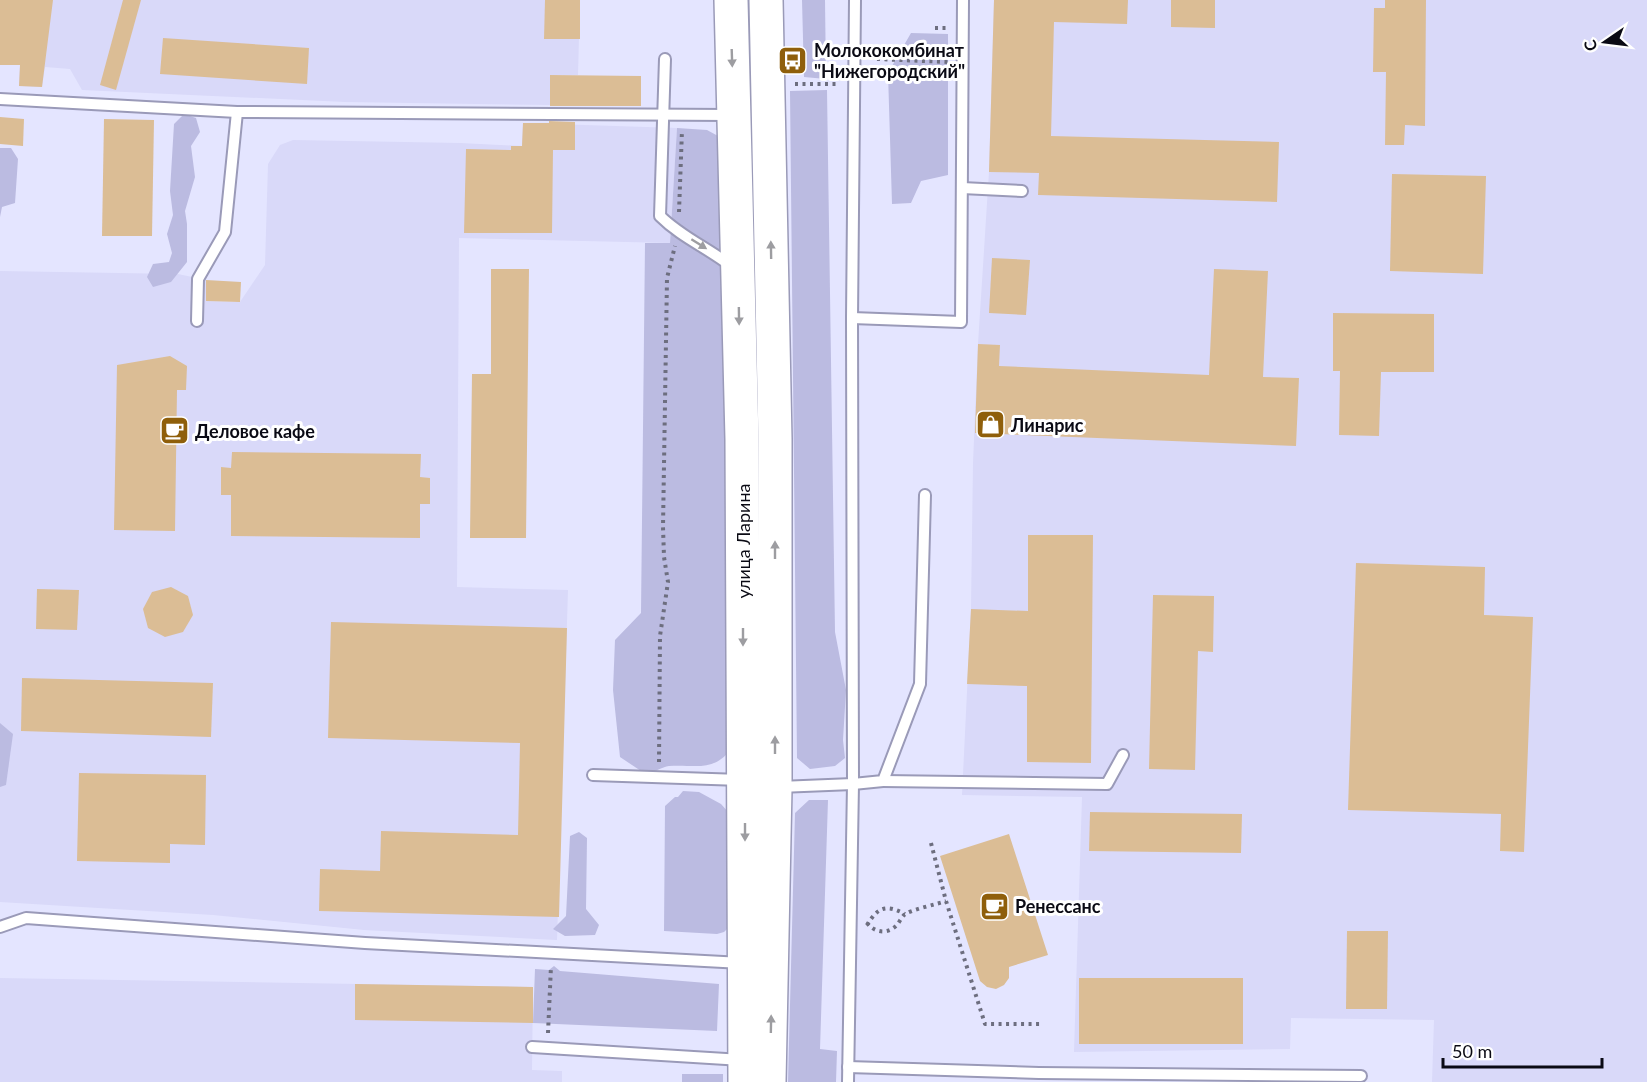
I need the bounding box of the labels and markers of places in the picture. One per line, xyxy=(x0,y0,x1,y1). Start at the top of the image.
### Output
place label: Молококомбинат "Нижегородский" xyxy=(814,39,965,82)
bus stop icon: Молококомбинат "Нижегородский" xyxy=(777,44,809,76)
shop icon: Линарис xyxy=(974,409,1006,441)
place label: Линарис xyxy=(1010,414,1084,436)
cafe icon: Деловое кафе xyxy=(158,415,190,447)
place label: Деловое кафе xyxy=(195,420,315,442)
cafe icon: Ренессанс xyxy=(978,890,1010,922)
place label: Ренессанс xyxy=(1015,895,1101,917)

